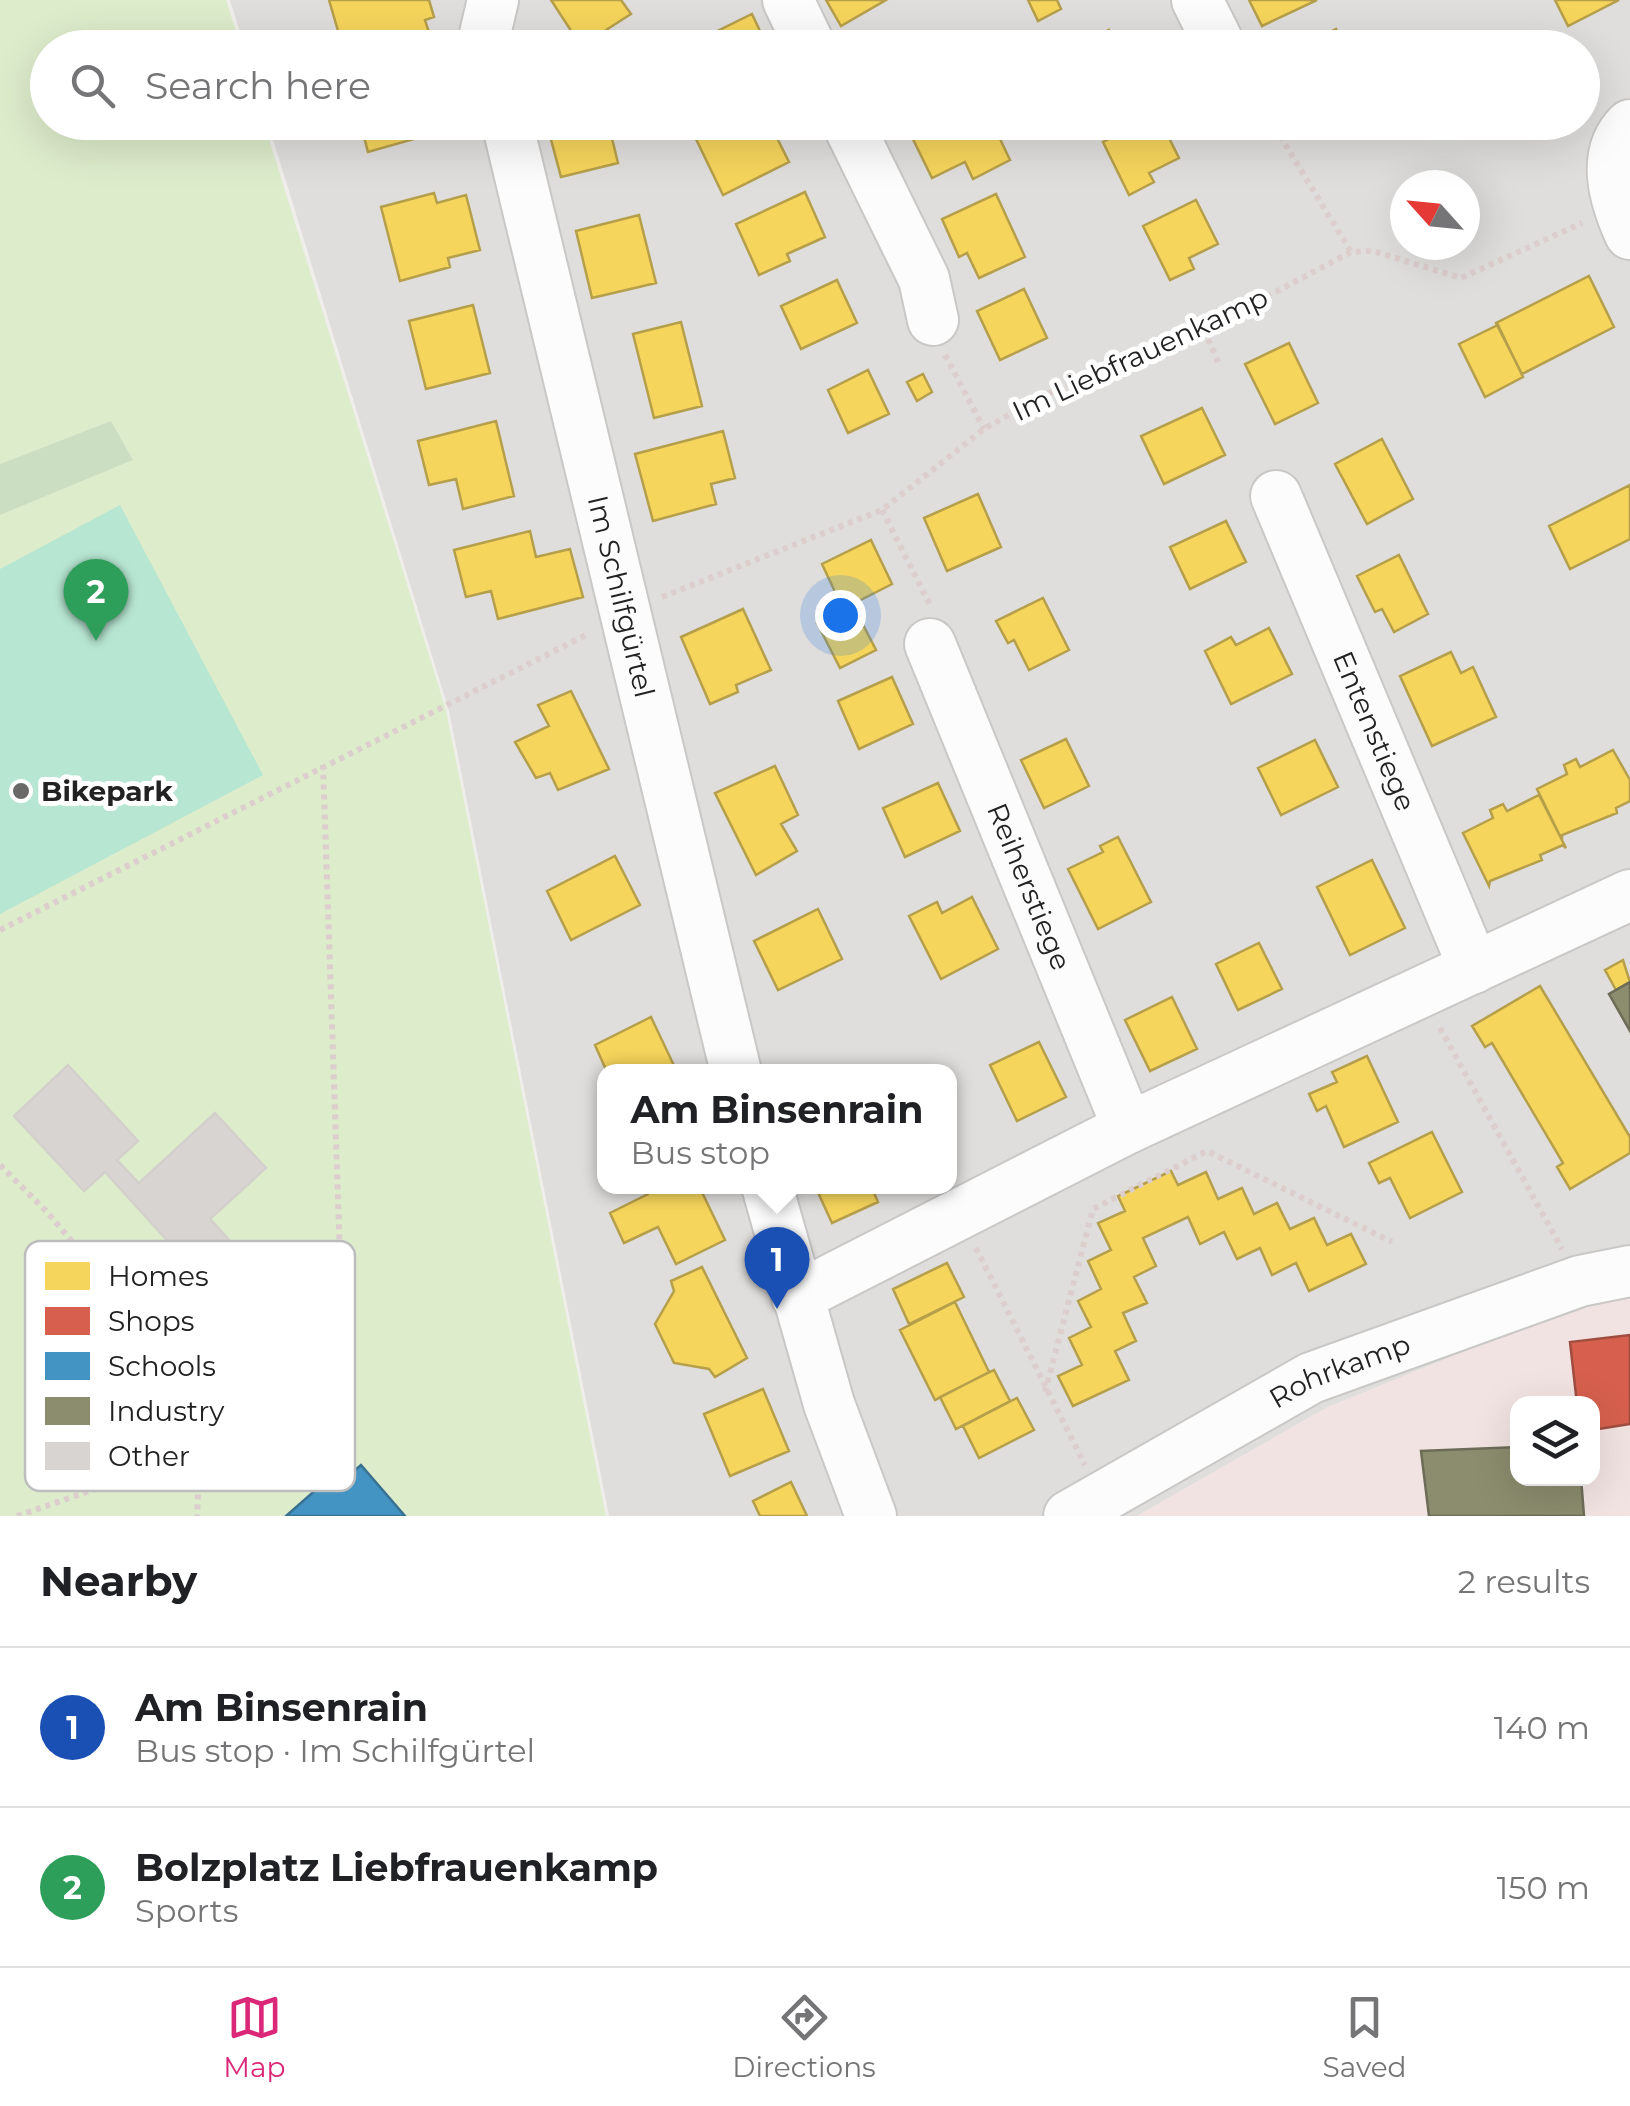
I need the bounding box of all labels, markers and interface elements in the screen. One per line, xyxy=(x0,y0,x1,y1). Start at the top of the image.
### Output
search box xyxy=(30,30,1600,140)
icon: search xyxy=(65,58,120,113)
text: Search here xyxy=(145,62,371,109)
north arrow xyxy=(1390,170,1480,260)
street label: Im Liebfrauenkamp xyxy=(1007,280,1273,428)
street label: Im Schilfgürtel xyxy=(581,492,662,701)
pin: 2 xyxy=(64,558,128,641)
your location xyxy=(815,590,866,641)
street label: Entenstiege xyxy=(1326,646,1423,816)
place label: Bikepark xyxy=(41,774,174,808)
marker: Bikepark xyxy=(10,780,32,802)
street label: Reiherstiege xyxy=(980,798,1079,975)
popup xyxy=(597,1064,957,1194)
text: Am Binsenrain xyxy=(631,1086,923,1133)
text: Bus stop xyxy=(631,1133,770,1172)
pin: 1 xyxy=(744,1226,810,1309)
legend xyxy=(25,1241,355,1491)
text: Homes xyxy=(108,1259,209,1293)
text: Shops xyxy=(108,1304,194,1338)
street label: Rohrkamp xyxy=(1263,1327,1415,1415)
text: Schools xyxy=(108,1349,216,1383)
text: Industry xyxy=(108,1394,225,1428)
map controls xyxy=(1510,1396,1600,1486)
button: layers xyxy=(1510,1396,1600,1486)
text: Other xyxy=(108,1439,190,1473)
text: Nearby xyxy=(40,1555,197,1607)
text: 2 results xyxy=(1458,1562,1590,1601)
text: Am Binsenrain xyxy=(135,1684,428,1731)
text: 1 xyxy=(66,1708,79,1747)
text: 140 m xyxy=(1494,1708,1590,1747)
text: Bus stop · Im Schilfgürtel xyxy=(135,1731,535,1770)
text: Bolzplatz Liebfrauenkamp xyxy=(135,1844,658,1891)
text: 2 xyxy=(63,1868,82,1907)
text: 150 m xyxy=(1497,1868,1590,1907)
text: Sports xyxy=(135,1891,238,1930)
tab: Map xyxy=(223,1990,286,2084)
tab: Directions xyxy=(732,1990,876,2084)
tab: Saved xyxy=(1322,1990,1407,2084)

